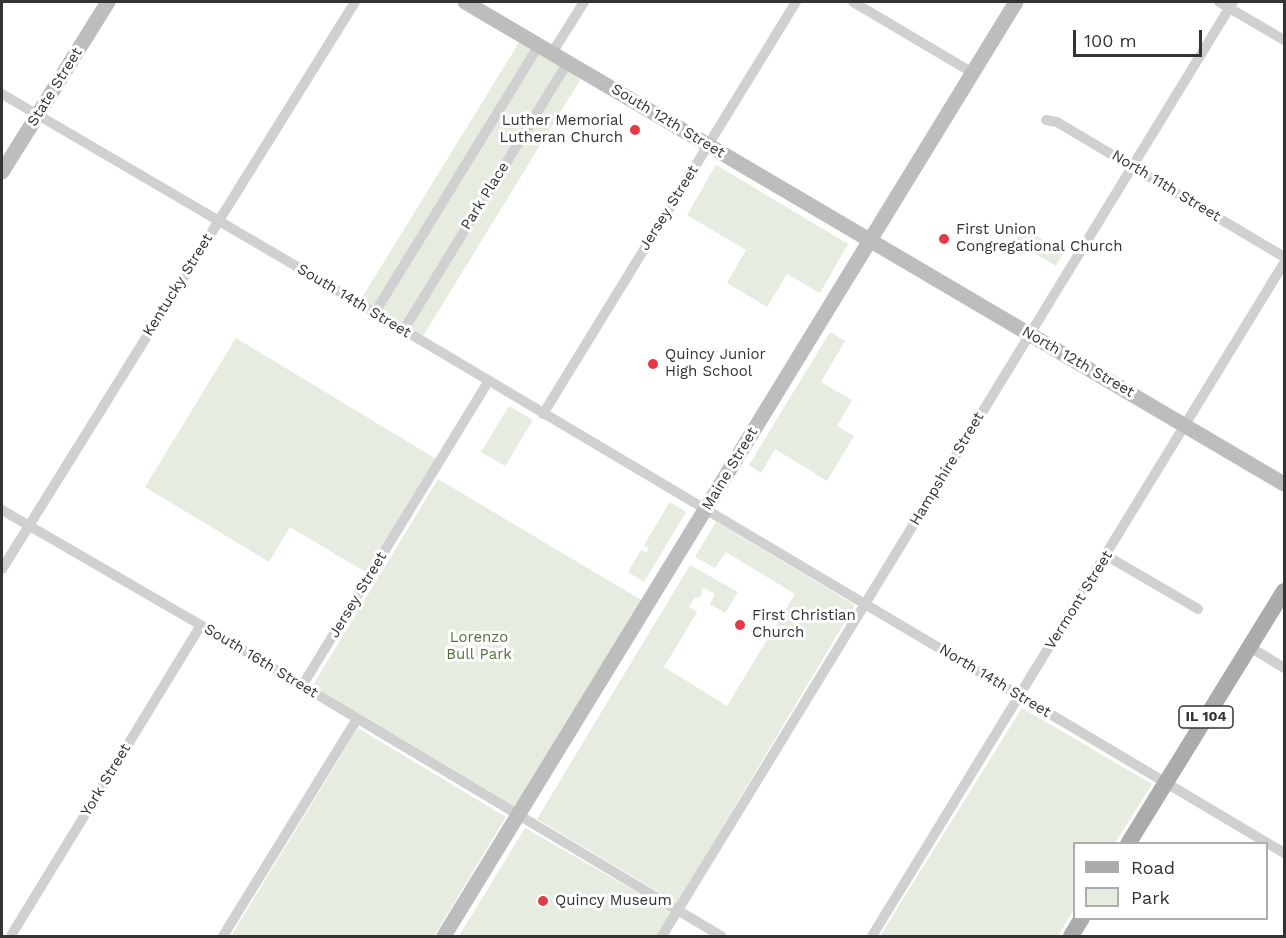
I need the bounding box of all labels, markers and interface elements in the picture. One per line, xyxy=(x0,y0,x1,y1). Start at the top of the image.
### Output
scale bar xyxy=(1076,18,1205,56)
text: 100 m xyxy=(1084,30,1137,51)
street label: State Street xyxy=(24,44,86,130)
street label: South 12th Street xyxy=(608,80,728,162)
place label: Luther Memorial Lutheran Church xyxy=(500,112,623,147)
marker: Luther Memorial Lutheran Church xyxy=(628,123,642,137)
street label: North 11th Street xyxy=(1108,146,1224,226)
street label: Park Place xyxy=(457,159,513,233)
street label: Jersey Street xyxy=(636,162,702,254)
place label: First Union Congregational Church xyxy=(956,221,1122,256)
street label: Kentucky Street xyxy=(139,230,217,340)
marker: First Union Congregational Church xyxy=(937,232,951,246)
street label: South 14th Street xyxy=(294,260,414,342)
street label: North 12th Street xyxy=(1019,323,1137,401)
place label: Quincy Junior High School xyxy=(665,346,766,381)
marker: Quincy Junior High School xyxy=(646,357,660,371)
street label: Hampshire Street xyxy=(906,409,988,529)
street label: Maine Street xyxy=(698,424,762,514)
street label: Vermont Street xyxy=(1041,547,1117,653)
street label: Jersey Street xyxy=(325,549,391,641)
place label: First Christian Church xyxy=(752,607,856,642)
marker: First Christian Church xyxy=(733,618,747,632)
street label: South 16th Street xyxy=(201,620,321,702)
park label: Lorenzo Bull Park xyxy=(446,629,512,664)
street label: North 14th Street xyxy=(936,641,1054,721)
road number: IL 104 xyxy=(1179,706,1233,728)
street label: York Street xyxy=(77,740,135,820)
legend xyxy=(1073,842,1268,920)
text: Road xyxy=(1131,857,1175,878)
text: Park xyxy=(1131,887,1170,908)
place label: Quincy Museum xyxy=(555,892,672,910)
marker: Quincy Museum xyxy=(536,894,550,908)

